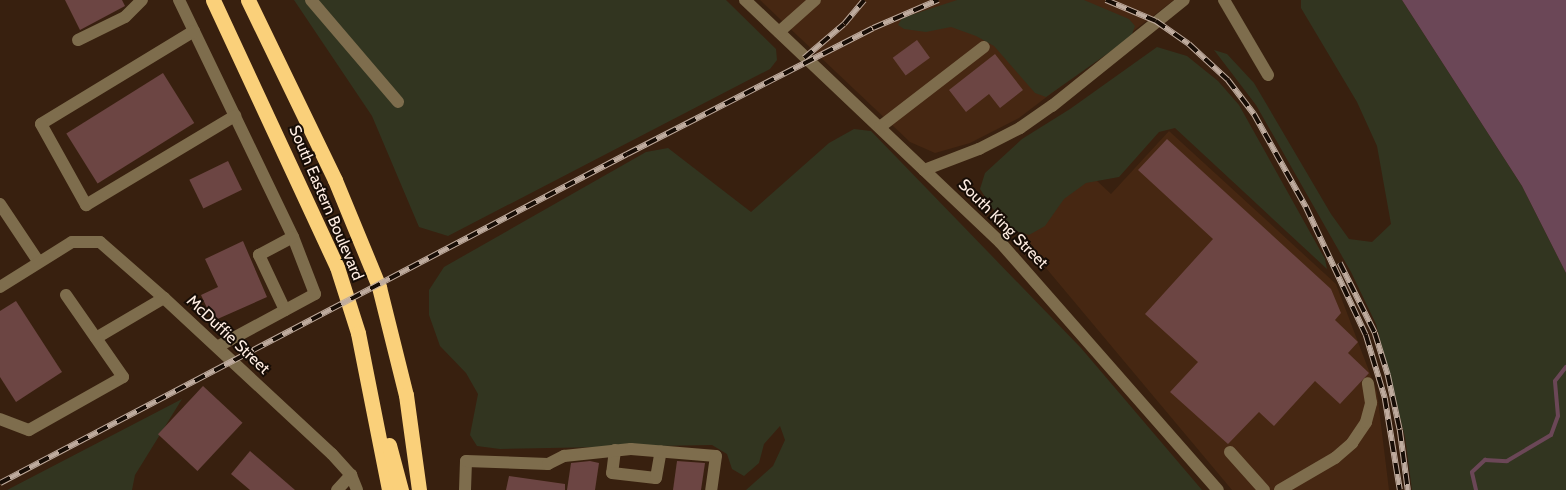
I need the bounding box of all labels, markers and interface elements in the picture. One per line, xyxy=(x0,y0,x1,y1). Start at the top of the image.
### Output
street label: South Eastern Boulevard xyxy=(285,123,367,283)
street label: South King Street xyxy=(954,175,1052,273)
street label: McDuffie Street xyxy=(182,292,274,378)

